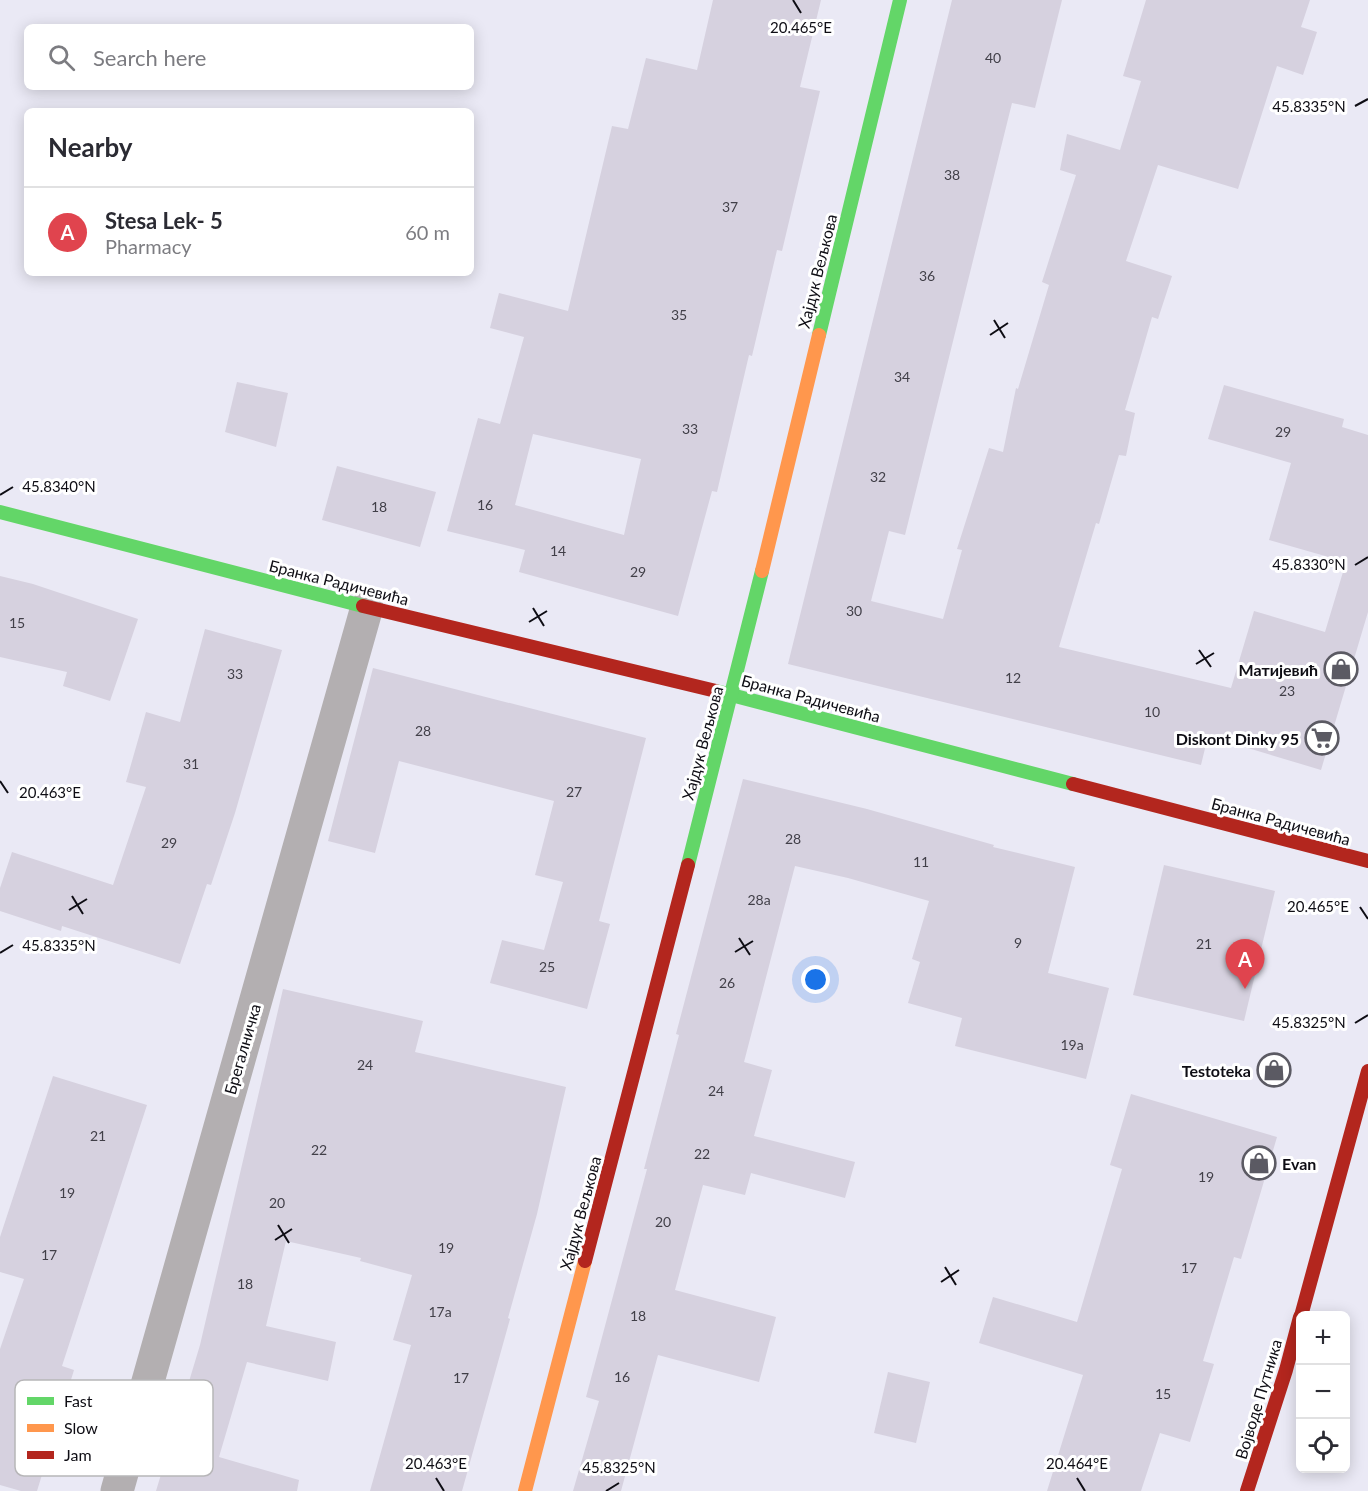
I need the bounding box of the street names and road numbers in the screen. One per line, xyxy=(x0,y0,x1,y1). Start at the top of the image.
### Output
street label: Хајдук Вељкова xyxy=(794,212,840,330)
street label: Бранка Радичевића xyxy=(267,555,411,609)
street label: Бранка Радичевића xyxy=(739,670,883,726)
street label: Хајдук Вељкова xyxy=(678,684,726,802)
street label: Бранка Радичевића xyxy=(1209,793,1353,849)
street label: Брегалничка xyxy=(220,1001,264,1097)
street label: Хајдук Вељкова xyxy=(556,1154,604,1272)
street label: Војводе Путника xyxy=(1231,1337,1285,1461)

